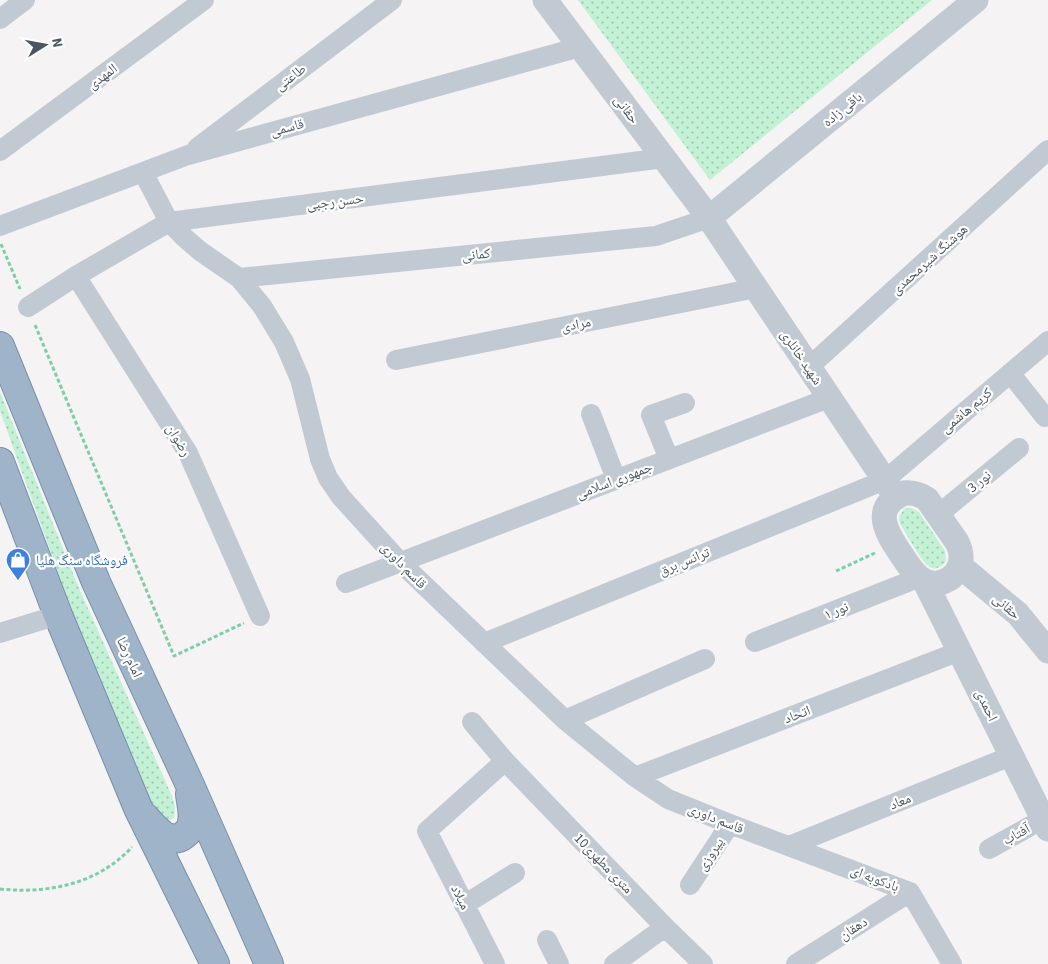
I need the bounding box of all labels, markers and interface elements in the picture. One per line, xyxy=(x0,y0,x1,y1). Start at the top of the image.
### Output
north arrow xyxy=(20,20,70,70)
text: N xyxy=(46,36,67,49)
street label: المهدی xyxy=(84,59,122,95)
street label: طاعتی xyxy=(271,59,310,96)
street label: باقی زاده xyxy=(818,87,867,132)
street label: حقانی xyxy=(609,91,644,128)
street label: قاسمی xyxy=(268,114,306,142)
street label: حسن رجبی xyxy=(306,189,365,215)
street label: هوشنگ شیرمحمدی xyxy=(887,220,973,300)
street label: کمانی xyxy=(461,244,492,266)
street label: مرادی xyxy=(560,312,593,338)
street label: شهید خانلری xyxy=(775,326,827,389)
street label: کریم هاشمی xyxy=(937,383,997,438)
street label: رضوان xyxy=(161,421,196,460)
street label: جمهوری اسلامی xyxy=(573,457,656,505)
street label: نور 3 xyxy=(963,466,996,498)
street label: قاسم داوری xyxy=(376,538,431,594)
street label: ترانس برق xyxy=(656,543,713,581)
shop icon: فروشگاه سنگ هلیا xyxy=(5,547,31,581)
place label: فروشگاه سنگ هلیا xyxy=(36,551,128,571)
street label: حقانی xyxy=(988,589,1025,625)
street label: نور ۱ xyxy=(821,597,852,625)
street label: امام رضا xyxy=(111,634,147,681)
street label: احمدی xyxy=(970,686,1002,725)
street label: اتحاد xyxy=(781,701,813,729)
street label: معاد xyxy=(887,789,914,815)
street label: قاسم داوری xyxy=(685,799,747,839)
street label: آفتاب xyxy=(999,819,1034,851)
street label: 10متری مطهری xyxy=(569,829,637,898)
street label: پیروزی xyxy=(693,834,729,875)
street label: بادکوبه ای xyxy=(847,861,902,897)
street label: میلاد xyxy=(445,881,475,913)
street label: دهقان xyxy=(835,912,872,945)

